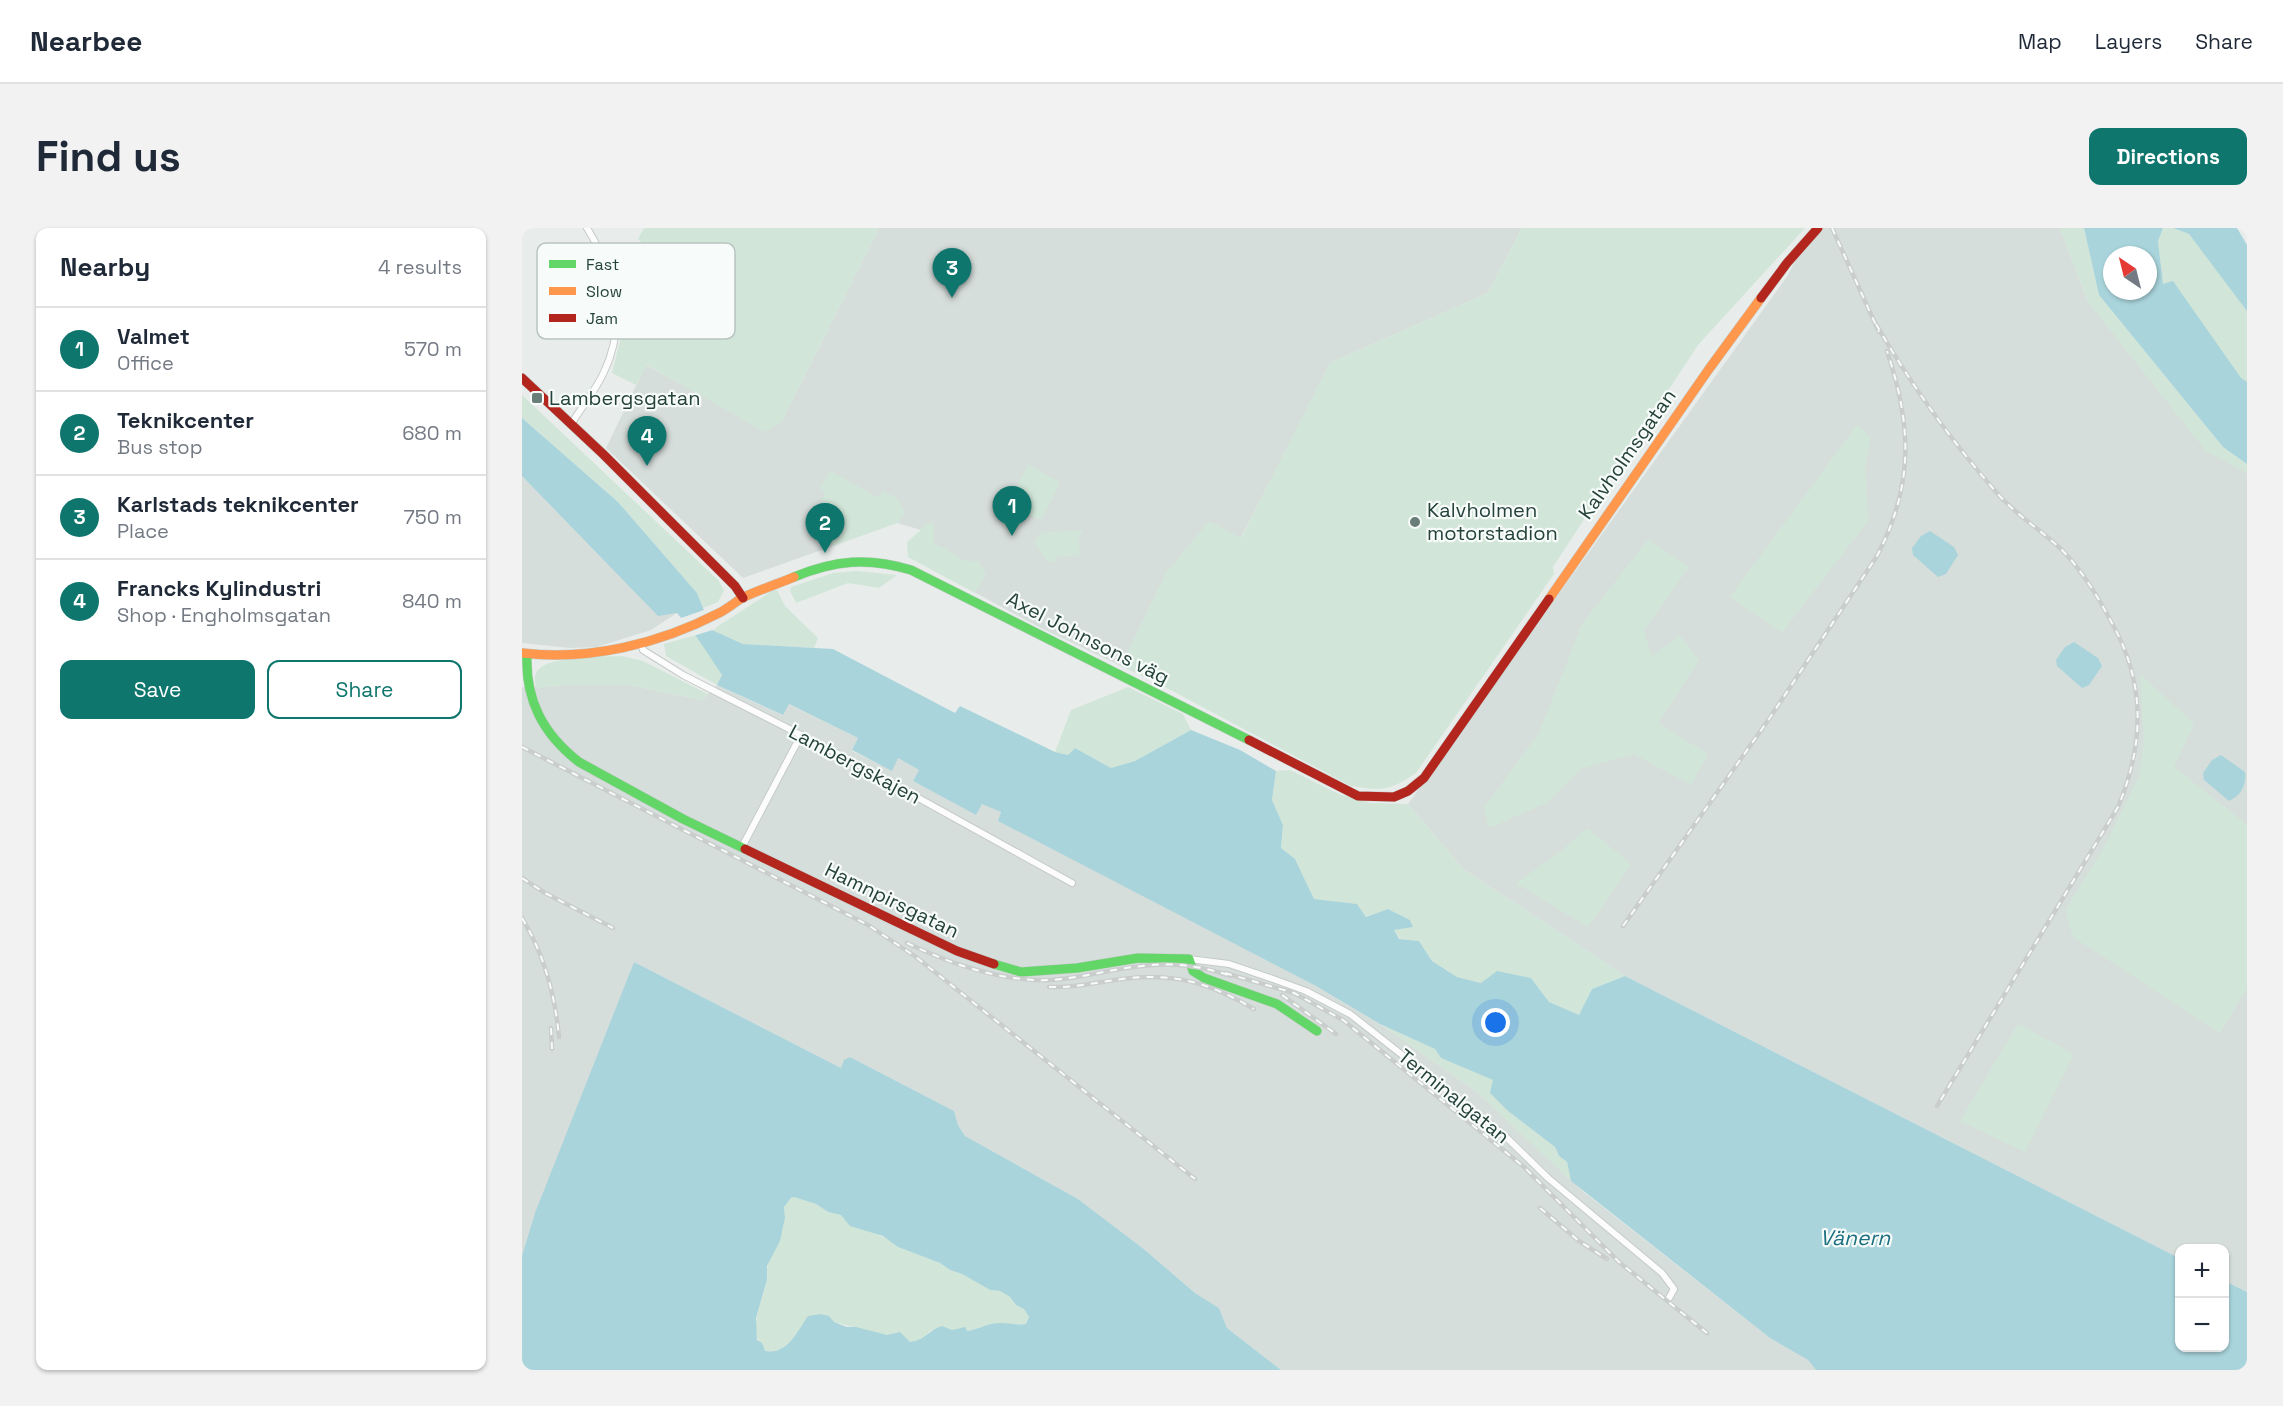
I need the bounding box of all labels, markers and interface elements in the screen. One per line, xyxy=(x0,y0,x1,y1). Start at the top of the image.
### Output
text: Nearbee xyxy=(30,23,142,59)
text: Map xyxy=(2018,28,2062,55)
text: Layers xyxy=(2095,28,2162,55)
text: Share xyxy=(2195,28,2253,55)
button: Directions xyxy=(2089,128,2247,185)
text: Find us xyxy=(36,130,181,183)
legend xyxy=(537,243,735,339)
north arrow xyxy=(2103,246,2157,300)
pin: 3 xyxy=(932,248,972,298)
text: Nearby xyxy=(60,250,150,284)
text: 4 results xyxy=(378,254,462,280)
text: Fast xyxy=(586,254,619,275)
text: Slow xyxy=(586,281,622,302)
text: Jam xyxy=(586,308,618,329)
text: Valmet xyxy=(117,322,190,350)
text: 1 xyxy=(75,336,84,362)
text: 570 m xyxy=(404,336,462,362)
text: Office xyxy=(117,350,174,376)
street label: Kalvholmsgatan xyxy=(1572,384,1682,524)
place label: Lambergsgatan xyxy=(549,385,701,411)
marker: Lambergsgatan xyxy=(530,391,544,405)
text: Teknikcenter xyxy=(117,406,254,434)
pin: 4 xyxy=(628,416,666,466)
text: 2 xyxy=(74,420,85,446)
text: 680 m xyxy=(402,420,462,446)
text: Bus stop xyxy=(117,434,203,460)
pin: 1 xyxy=(992,486,1032,536)
text: Karlstads teknikcenter xyxy=(117,490,359,518)
place label: Kalvholmen motorstadion xyxy=(1427,497,1558,546)
text: 3 xyxy=(73,504,86,530)
text: 750 m xyxy=(404,504,462,530)
pin: 2 xyxy=(806,504,844,553)
marker: Kalvholmen motorstadion xyxy=(1408,515,1422,529)
text: Place xyxy=(117,518,169,544)
text: Francks Kylindustri xyxy=(117,574,321,602)
street label: Axel Johnsons väg xyxy=(1002,586,1174,690)
text: 4 xyxy=(73,588,86,614)
text: 840 m xyxy=(402,588,462,614)
text: Shop · Engholmsgatan xyxy=(117,602,331,628)
button: Save xyxy=(60,660,255,719)
button: Share xyxy=(267,660,462,719)
street label: Lambergskajen xyxy=(784,718,926,810)
street label: Hamnpirsgatan xyxy=(821,856,963,944)
your location xyxy=(1481,1008,1510,1037)
street label: Terminalgatan xyxy=(1393,1043,1515,1149)
water label: Vänern xyxy=(1820,1224,1891,1251)
map controls xyxy=(2175,1244,2229,1352)
button: + xyxy=(2175,1244,2229,1298)
button: − xyxy=(2175,1298,2229,1352)

